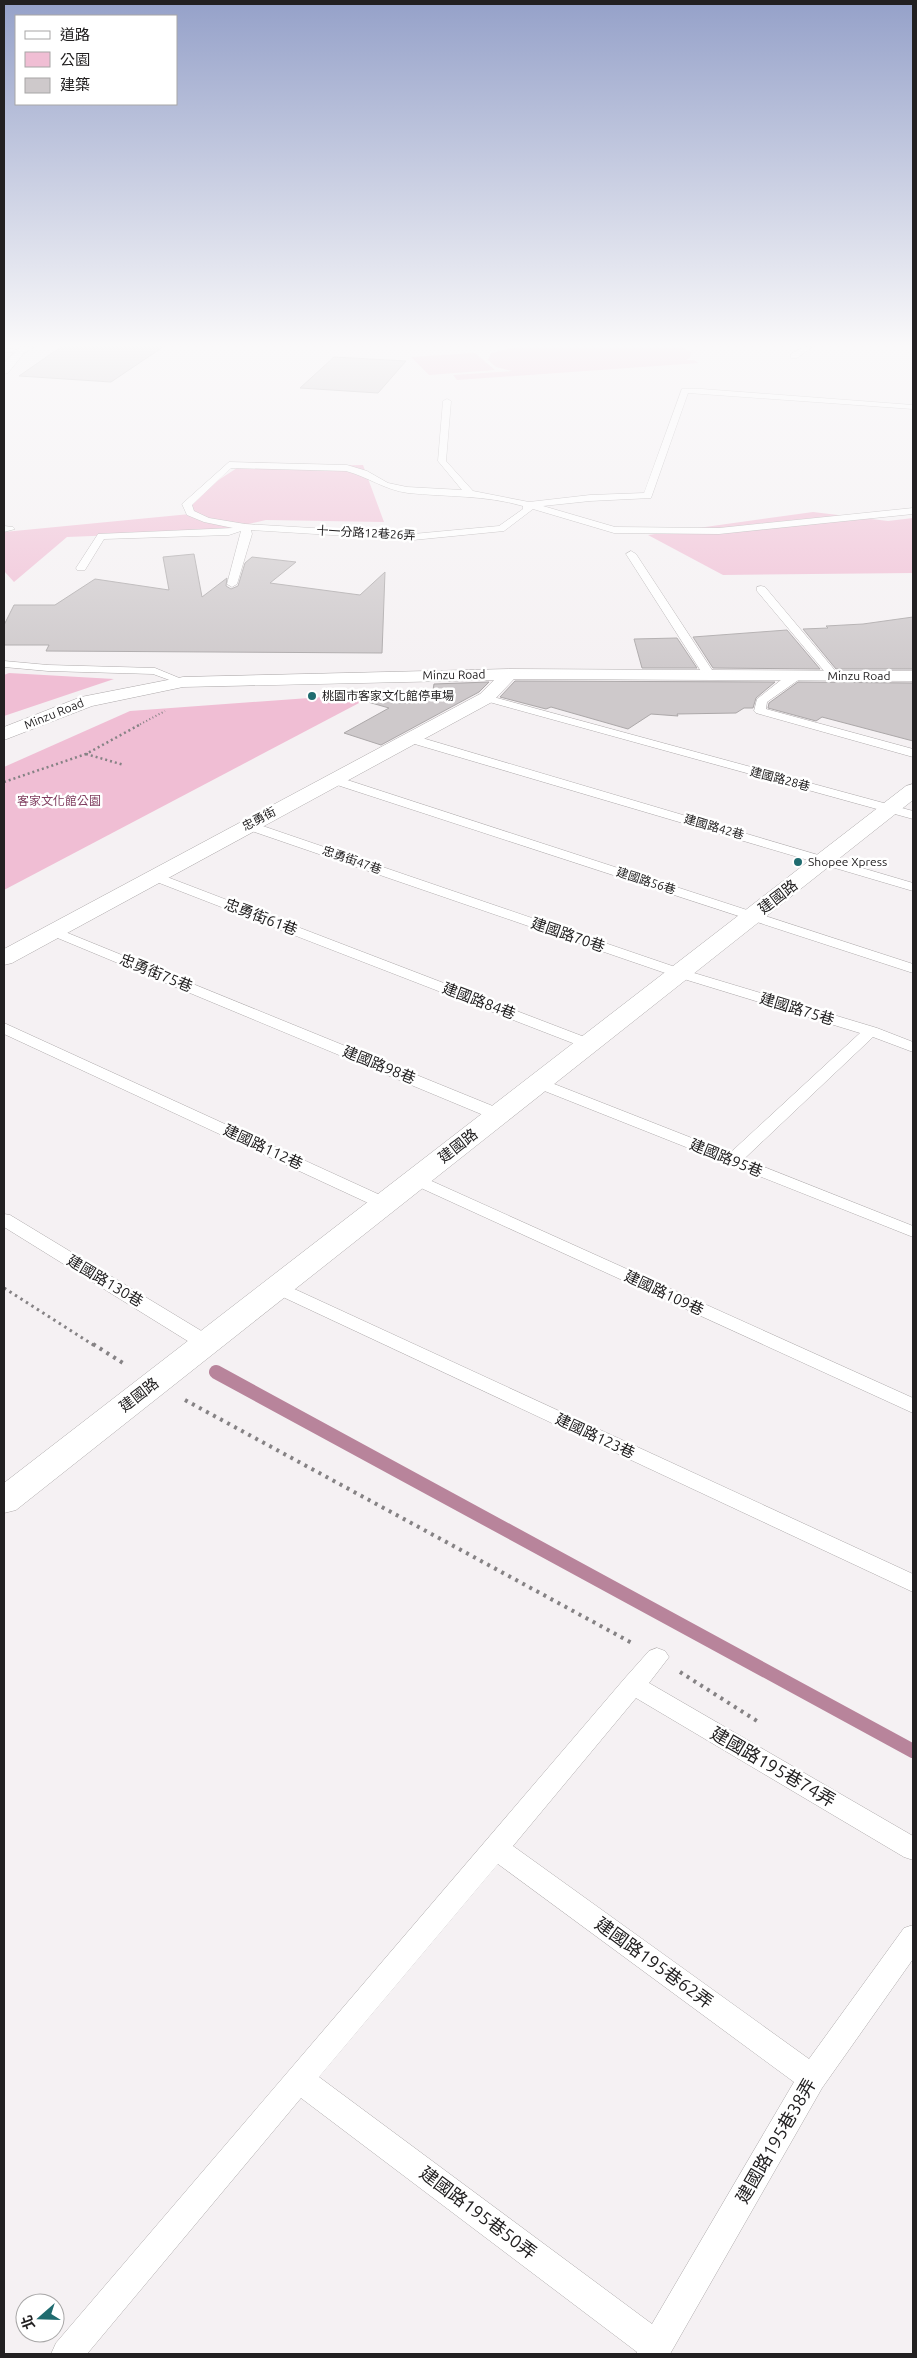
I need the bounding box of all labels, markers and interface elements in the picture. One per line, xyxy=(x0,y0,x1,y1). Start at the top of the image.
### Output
legend xyxy=(15,15,178,105)
text: 道路 xyxy=(60,26,90,43)
text: 公園 xyxy=(60,51,90,68)
text: 建築 xyxy=(60,76,90,93)
street label: 十一分路12巷26弄 xyxy=(316,523,416,542)
street label: Minzu Road xyxy=(422,667,486,682)
street label: Minzu Road xyxy=(828,669,890,682)
place label: 桃園市客家文化館停車場 xyxy=(322,689,454,702)
marker: 桃園市客家文化館停車場 xyxy=(306,690,318,702)
street label: Minzu Road xyxy=(22,696,85,731)
street label: 建國路28巷 xyxy=(749,764,812,793)
park label: 客家文化館公園 xyxy=(17,794,101,807)
street label: 忠勇街 xyxy=(240,804,278,833)
street label: 建國路42巷 xyxy=(683,812,746,841)
street label: 忠勇街47巷 xyxy=(321,843,383,876)
place label: Shopee Xpress xyxy=(808,855,887,868)
marker: Shopee Xpress xyxy=(792,856,804,868)
street label: 建國路56巷 xyxy=(615,865,677,896)
street label: 建國路 xyxy=(755,876,801,917)
street label: 忠勇街61巷 xyxy=(222,895,300,938)
street label: 建國路70巷 xyxy=(529,914,607,955)
street label: 忠勇街75巷 xyxy=(117,950,195,995)
street label: 建國路84巷 xyxy=(440,979,518,1022)
street label: 建國路75巷 xyxy=(758,989,836,1028)
street label: 建國路98巷 xyxy=(340,1042,418,1087)
street label: 建國路112巷 xyxy=(221,1121,305,1172)
street label: 建國路 xyxy=(435,1125,481,1166)
street label: 建國路95巷 xyxy=(687,1135,765,1180)
street label: 建國路130巷 xyxy=(64,1251,146,1310)
street label: 建國路109巷 xyxy=(622,1267,706,1318)
street label: 建國路 xyxy=(116,1374,162,1415)
street label: 建國路123巷 xyxy=(553,1410,637,1461)
street label: 建國路195巷74弄 xyxy=(708,1722,839,1810)
street label: 建國路195巷62弄 xyxy=(592,1913,717,2012)
street label: 建國路195巷38弄 xyxy=(731,2075,819,2206)
street label: 建國路195巷50弄 xyxy=(416,2162,541,2263)
north arrow xyxy=(15,2293,65,2343)
text: 北 xyxy=(18,2313,38,2332)

